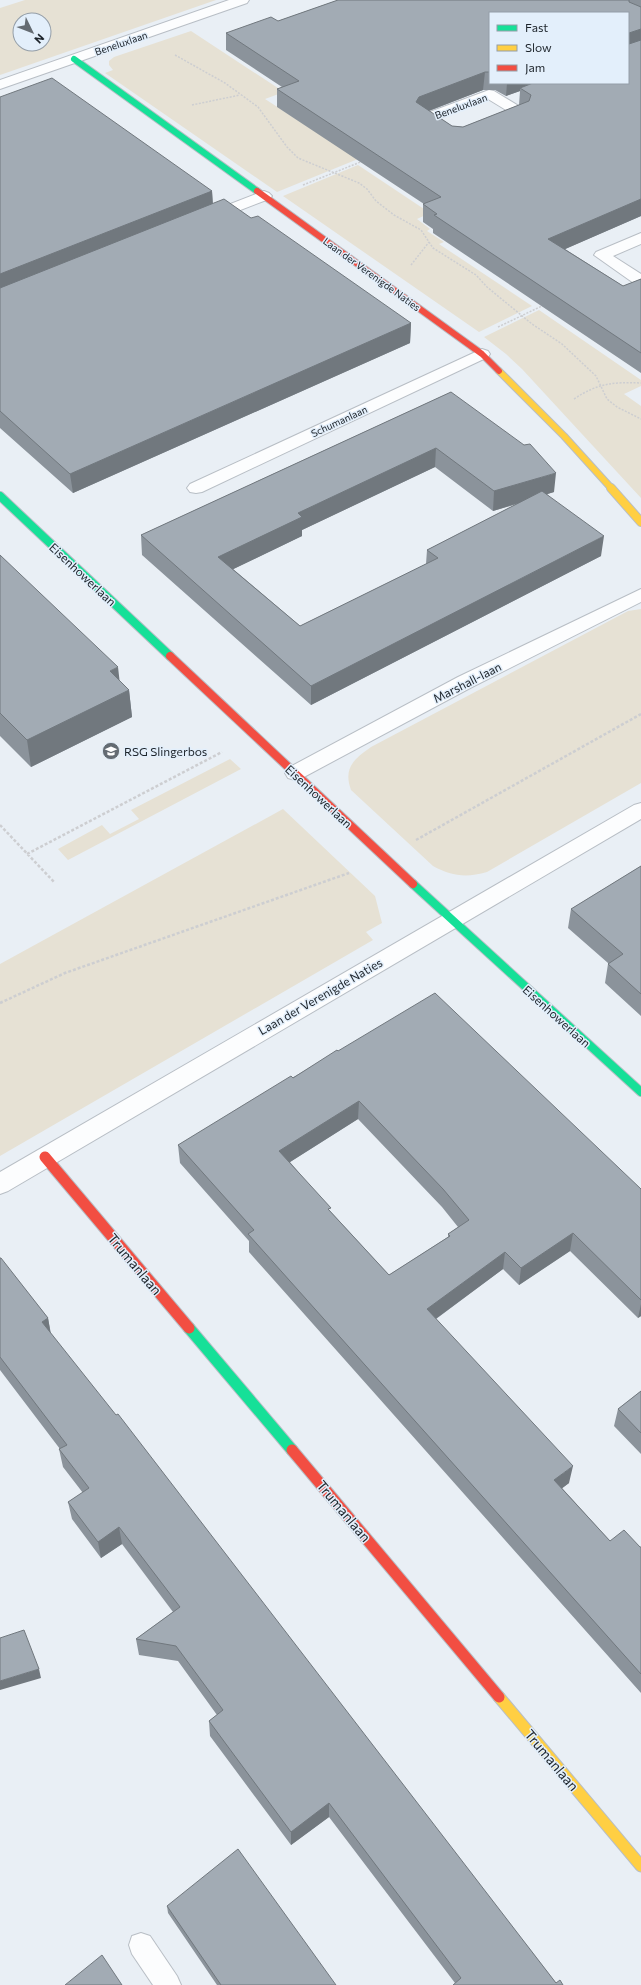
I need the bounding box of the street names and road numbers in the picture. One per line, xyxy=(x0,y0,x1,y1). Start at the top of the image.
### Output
street label: Beneluxlaan xyxy=(93,28,149,58)
street label: Beneluxlaan xyxy=(433,91,489,121)
street label: Laan der Verenigde Naties xyxy=(321,235,423,314)
street label: Schumanlaan xyxy=(309,403,369,439)
street label: Eisenhowerlaan xyxy=(47,540,119,608)
street label: Marshall-laan xyxy=(431,659,503,705)
street label: Eisenhowerlaan xyxy=(283,762,355,830)
street label: Laan der Verenigde Naties xyxy=(256,955,384,1037)
street label: Eisenhowerlaan xyxy=(520,982,594,1050)
street label: Trumanlaan xyxy=(104,1230,166,1298)
street label: Trumanlaan xyxy=(313,1477,375,1545)
street label: Trumanlaan xyxy=(521,1726,583,1794)

